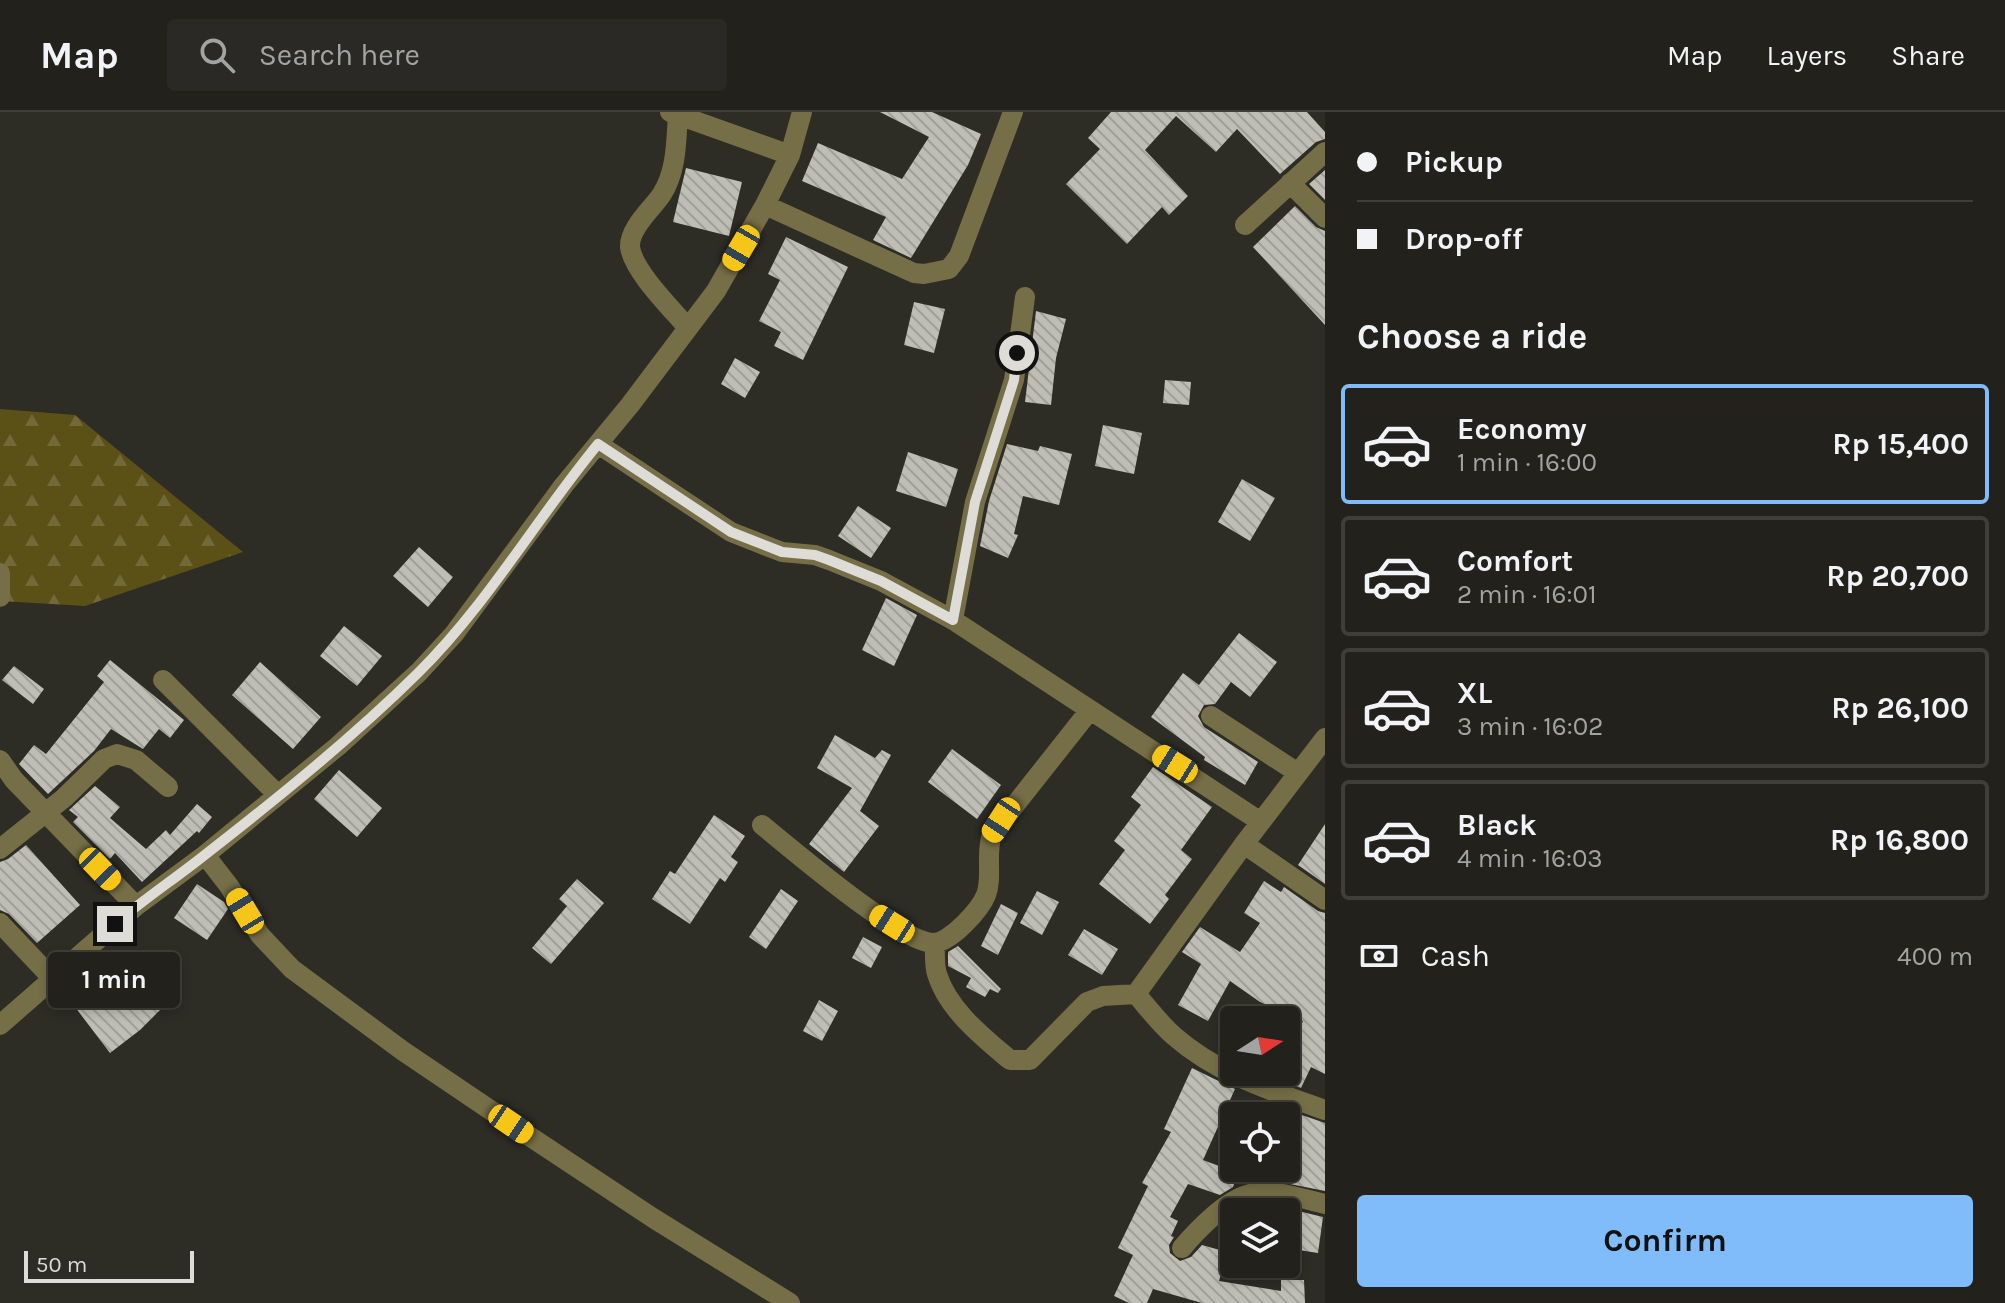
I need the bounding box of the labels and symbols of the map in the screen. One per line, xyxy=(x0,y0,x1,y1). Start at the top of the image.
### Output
car xyxy=(719,221,763,275)
route start xyxy=(999,335,1035,371)
car xyxy=(1148,741,1202,787)
car xyxy=(978,793,1024,847)
car xyxy=(75,843,125,895)
car xyxy=(222,884,268,938)
car xyxy=(865,901,919,947)
route end xyxy=(97,906,133,942)
callout: 1 min xyxy=(49,952,181,1008)
north arrow xyxy=(1220,1006,1300,1086)
car xyxy=(484,1101,538,1147)
scale bar xyxy=(24,1247,194,1283)

